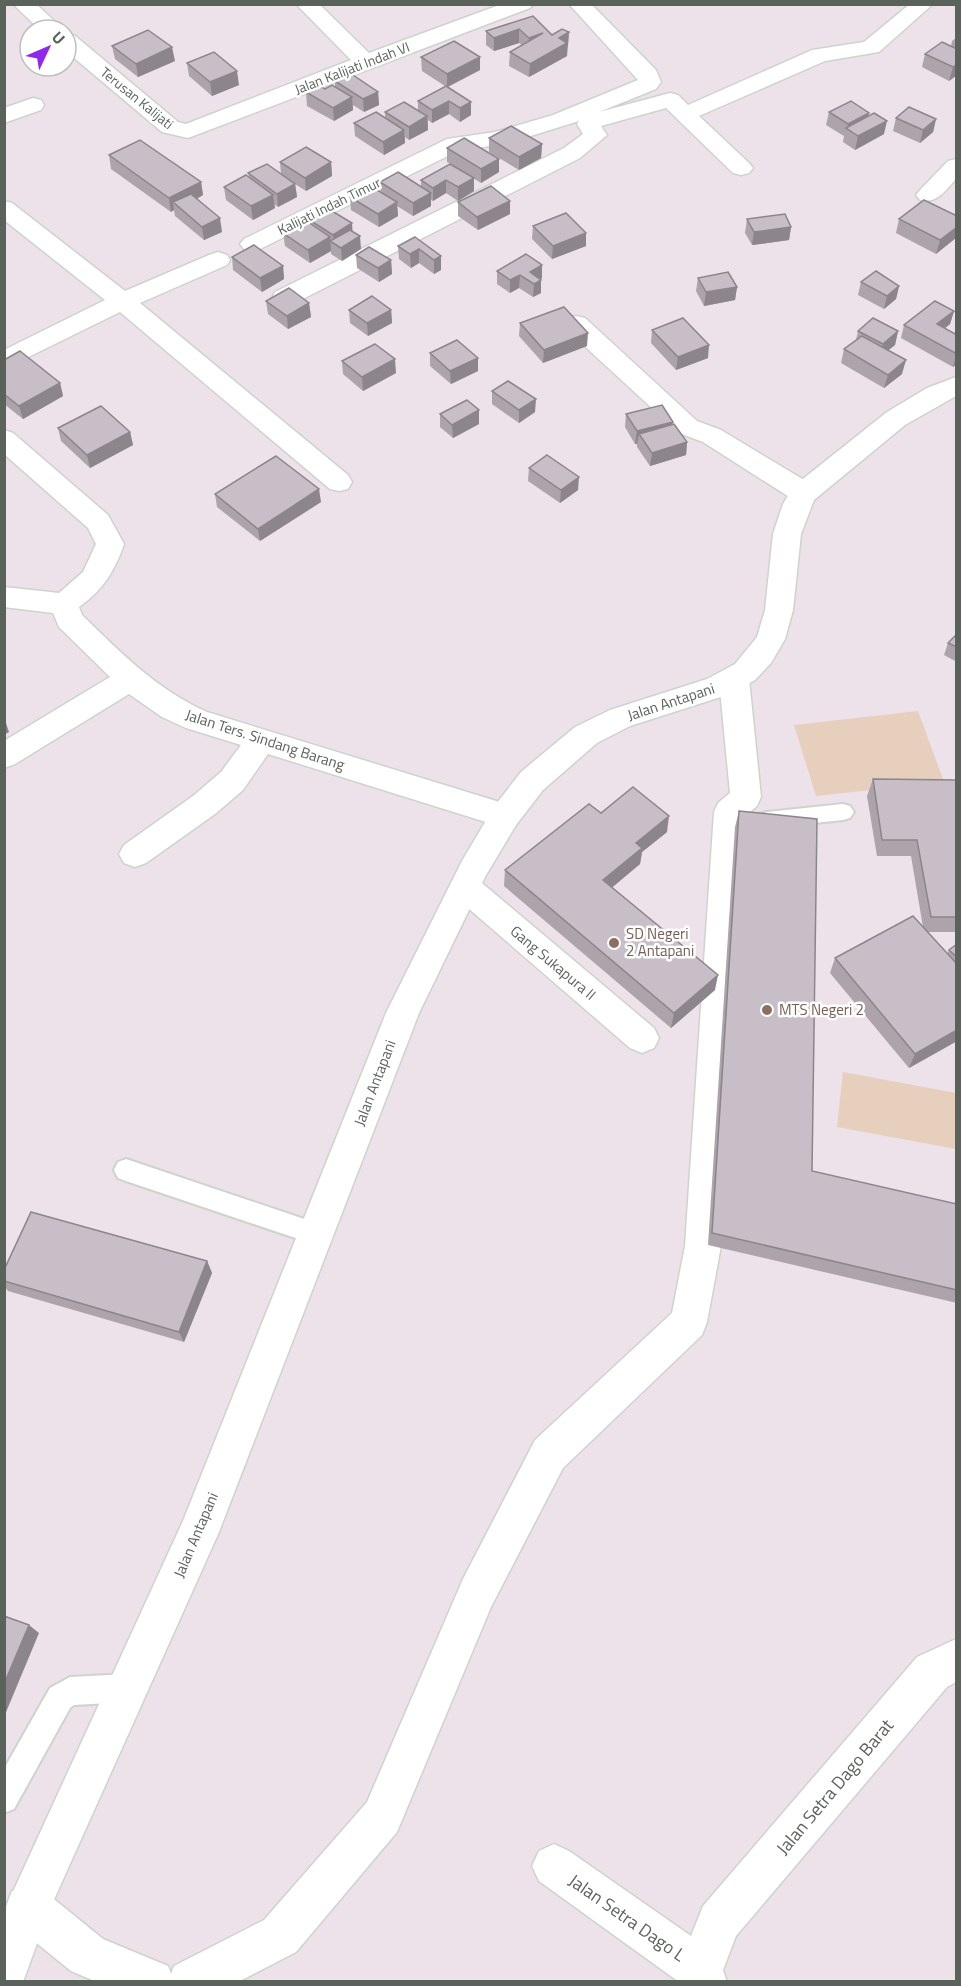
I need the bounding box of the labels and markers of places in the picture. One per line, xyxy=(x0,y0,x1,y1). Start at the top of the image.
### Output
place label: SD Negeri 2 Antapani xyxy=(626,922,694,962)
marker: SD Negeri 2 Antapani xyxy=(607,936,621,950)
place label: MTS Negeri 2 xyxy=(779,998,864,1021)
marker: MTS Negeri 2 xyxy=(760,1003,774,1017)

